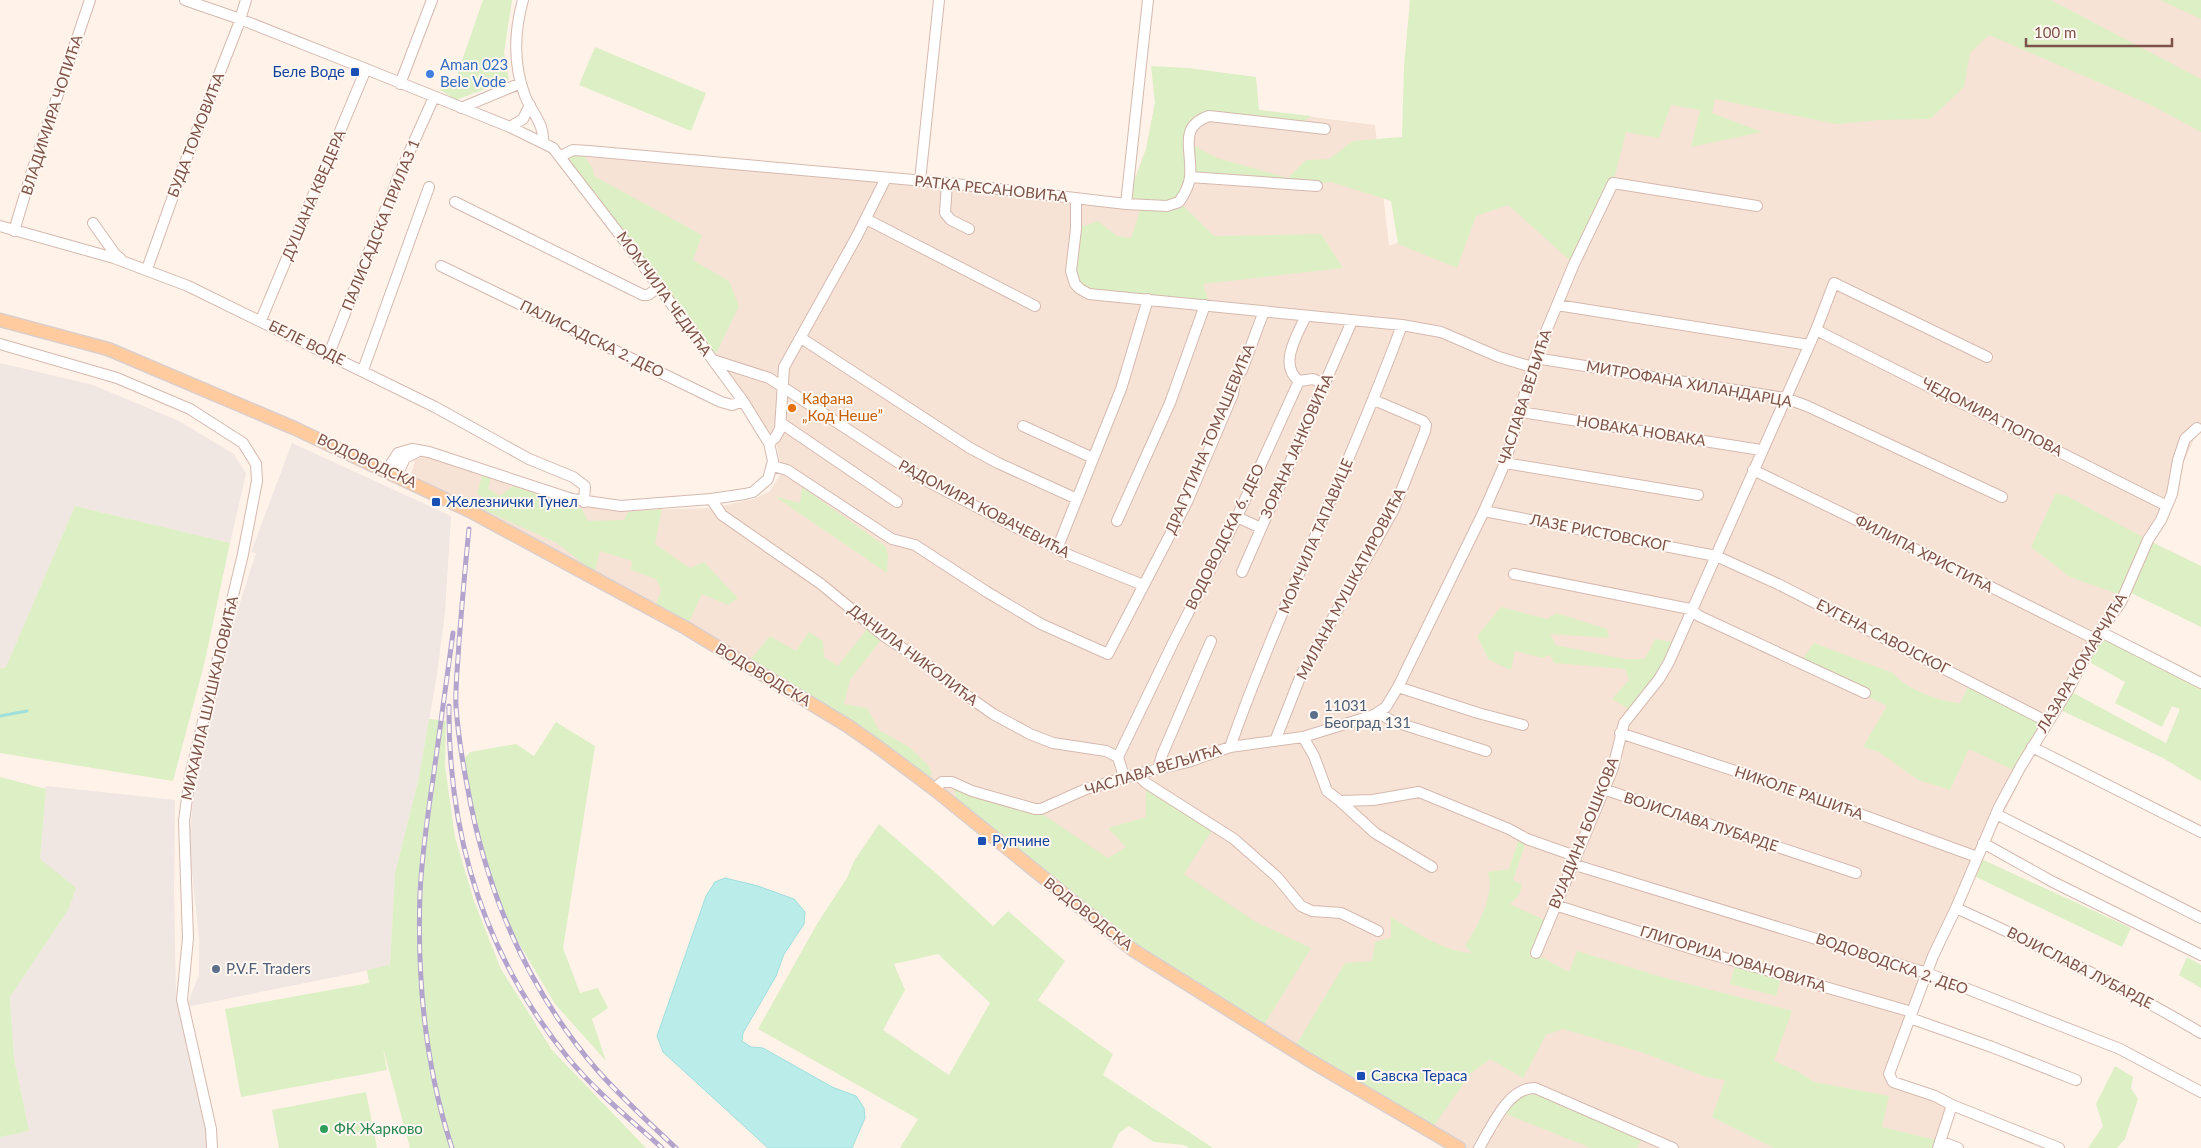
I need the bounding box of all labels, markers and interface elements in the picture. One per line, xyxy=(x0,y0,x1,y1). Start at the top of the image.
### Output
scale bar xyxy=(2026,15,2172,47)
text: 100 m xyxy=(2034,23,2076,41)
street label: ВЛАДИМИРА ЧОПИЋА xyxy=(17,31,86,197)
place label: Aman 023 Bele Vode xyxy=(440,55,508,90)
place label: Беле Воде xyxy=(272,62,345,80)
marker: Беле Воде xyxy=(349,66,361,78)
marker: Aman 023 Bele Vode xyxy=(424,68,436,80)
street label: БУДА ТОМОВИЋА xyxy=(163,69,227,200)
street label: ДУШАНА КВЕДЕРА xyxy=(277,126,349,263)
street label: ПАЛИСАДСКА ПРИЛАЗ 1 xyxy=(337,136,423,313)
street label: РАТКА РЕСАНОВИЋА xyxy=(914,171,1069,205)
street label: МОМЧИЛА ЧЕДИЋА xyxy=(614,228,716,360)
street label: ПАЛИСАДСКА 2. ДЕО xyxy=(518,295,667,381)
street label: БЕЛЕ ВОДЕ xyxy=(266,316,349,368)
street label: ЧАСЛАВА ВЕЉИЋА xyxy=(1494,326,1555,467)
street label: ДРАГУТИНА ТОМАШЕВИЋА xyxy=(1161,340,1258,537)
street label: МИТРОФАНА ХИЛАНДАРЦА xyxy=(1585,356,1794,410)
street label: ЗОРАНА ЈАНКОВИЋА xyxy=(1256,370,1336,521)
street label: ЧЕДОМИРА ПОПОВА xyxy=(1919,373,2067,460)
place label: Кафана „Код Неше” xyxy=(802,389,883,424)
marker: Кафана „Код Неше” xyxy=(786,402,798,414)
street label: НОВАКА НОВАКА xyxy=(1575,411,1708,449)
street label: ВОДОВОДСКА xyxy=(315,429,421,491)
street label: РАДОМИРА КОВАЧЕВИЋА xyxy=(896,455,1074,561)
street label: МОМЧИЛА ТАПАВИЦЕ xyxy=(1274,455,1356,616)
street label: ВОДОВОДСКА 6. ДЕО xyxy=(1181,461,1267,612)
street label: МИЛАНА МУШКАТИРОВИЋА xyxy=(1292,484,1409,682)
place label: Железнички Тунел xyxy=(446,492,578,510)
marker: Железнички Тунел xyxy=(430,496,442,508)
street label: ЛАЗЕ РИСТОВСКОГ xyxy=(1528,509,1672,554)
street label: ФИЛИПА ХРИСТИЋА xyxy=(1852,510,1997,596)
street label: ЛАЗАРА КОМАРЧИЋА xyxy=(2032,589,2130,736)
street label: МИХАИЛА ШУШКАЛОВИЋА xyxy=(177,593,241,802)
street label: ЕУГЕНА САВОЈСКОГ xyxy=(1814,595,1953,678)
street label: ДАНИЛА НИКОЛИЋА xyxy=(845,600,983,709)
street label: ВОДОВОДСКА xyxy=(713,639,815,710)
place label: 11031 Београд 131 xyxy=(1324,696,1411,731)
marker: 11031 Београд 131 xyxy=(1308,709,1320,721)
street label: ЧАСЛАВА ВЕЉИЋА xyxy=(1082,740,1224,798)
street label: ВУЈАДИНА БОШКОВА xyxy=(1544,754,1622,911)
street label: НИКОЛЕ РАШИЋА xyxy=(1733,762,1867,823)
street label: ВОЈИСЛАВА ЛУБАРДЕ xyxy=(1622,788,1781,855)
place label: Рупчине xyxy=(992,831,1050,849)
marker: Рупчине xyxy=(976,835,988,847)
street label: ВОДОВОДСКА xyxy=(1041,873,1137,954)
street label: ГЛИГОРИЈА ЈОВАНОВИЋА xyxy=(1638,921,1829,995)
street label: ВОЈИСЛАВА ЛУБАРДЕ xyxy=(2004,922,2157,1012)
street label: ВОДОВОДСКА 2. ДЕО xyxy=(1814,929,1971,998)
place label: P.V.F. Traders xyxy=(226,959,311,977)
marker: P.V.F. Traders xyxy=(210,963,222,975)
place label: Савска Тераса xyxy=(1371,1066,1468,1084)
marker: Савска Тераса xyxy=(1355,1070,1367,1082)
place label: ФК Жарково xyxy=(334,1119,423,1137)
marker: ФК Жарково xyxy=(318,1123,330,1135)

